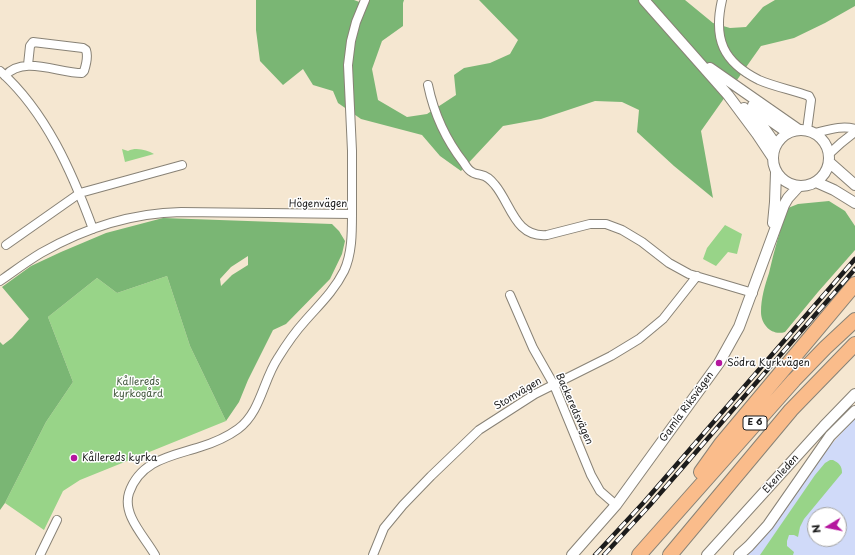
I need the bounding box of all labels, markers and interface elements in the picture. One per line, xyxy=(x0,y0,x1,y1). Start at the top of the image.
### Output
street label: Högenvägen xyxy=(289,198,347,210)
place label: Södra Kyrkvägen xyxy=(727,357,810,369)
marker: Södra Kyrkvägen xyxy=(714,358,724,368)
street label: Gamla Riksvägen xyxy=(658,370,716,444)
street label: Backeredsvägen xyxy=(553,371,595,447)
street label: Stomvägen xyxy=(492,375,544,413)
park label: Kållereds kyrkogård xyxy=(113,376,163,400)
road number: E 6 xyxy=(743,416,767,430)
place label: Kållereds kyrka xyxy=(82,452,157,464)
street label: Ekenleden xyxy=(760,452,802,496)
marker: Kållereds kyrka xyxy=(69,453,79,463)
north arrow xyxy=(807,507,847,547)
text: N xyxy=(807,523,825,535)

